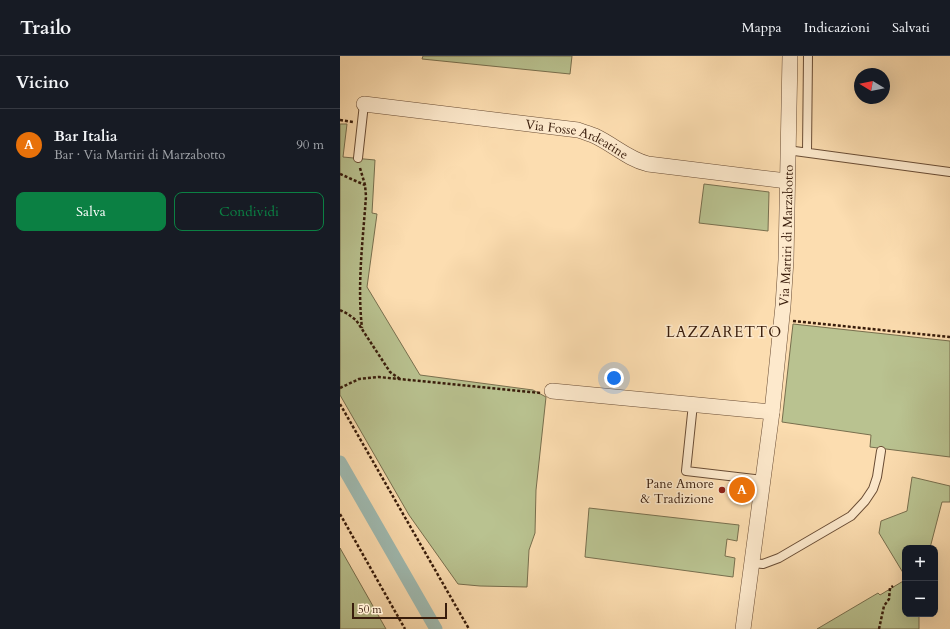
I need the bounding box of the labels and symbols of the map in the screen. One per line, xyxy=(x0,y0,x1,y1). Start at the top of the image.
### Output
north arrow xyxy=(854,68,890,104)
street label: Via Fosse Ardeatine xyxy=(524,116,632,164)
street label: Via Martiri di Marzabotto xyxy=(775,164,798,307)
district label: LAZZARETTO xyxy=(666,322,782,342)
your location xyxy=(604,368,624,388)
place label: Pane Amore & Tradizione xyxy=(641,475,714,508)
pin: A xyxy=(729,475,755,505)
marker: Pane Amore & Tradizione xyxy=(717,485,727,495)
scale bar xyxy=(352,601,447,620)

